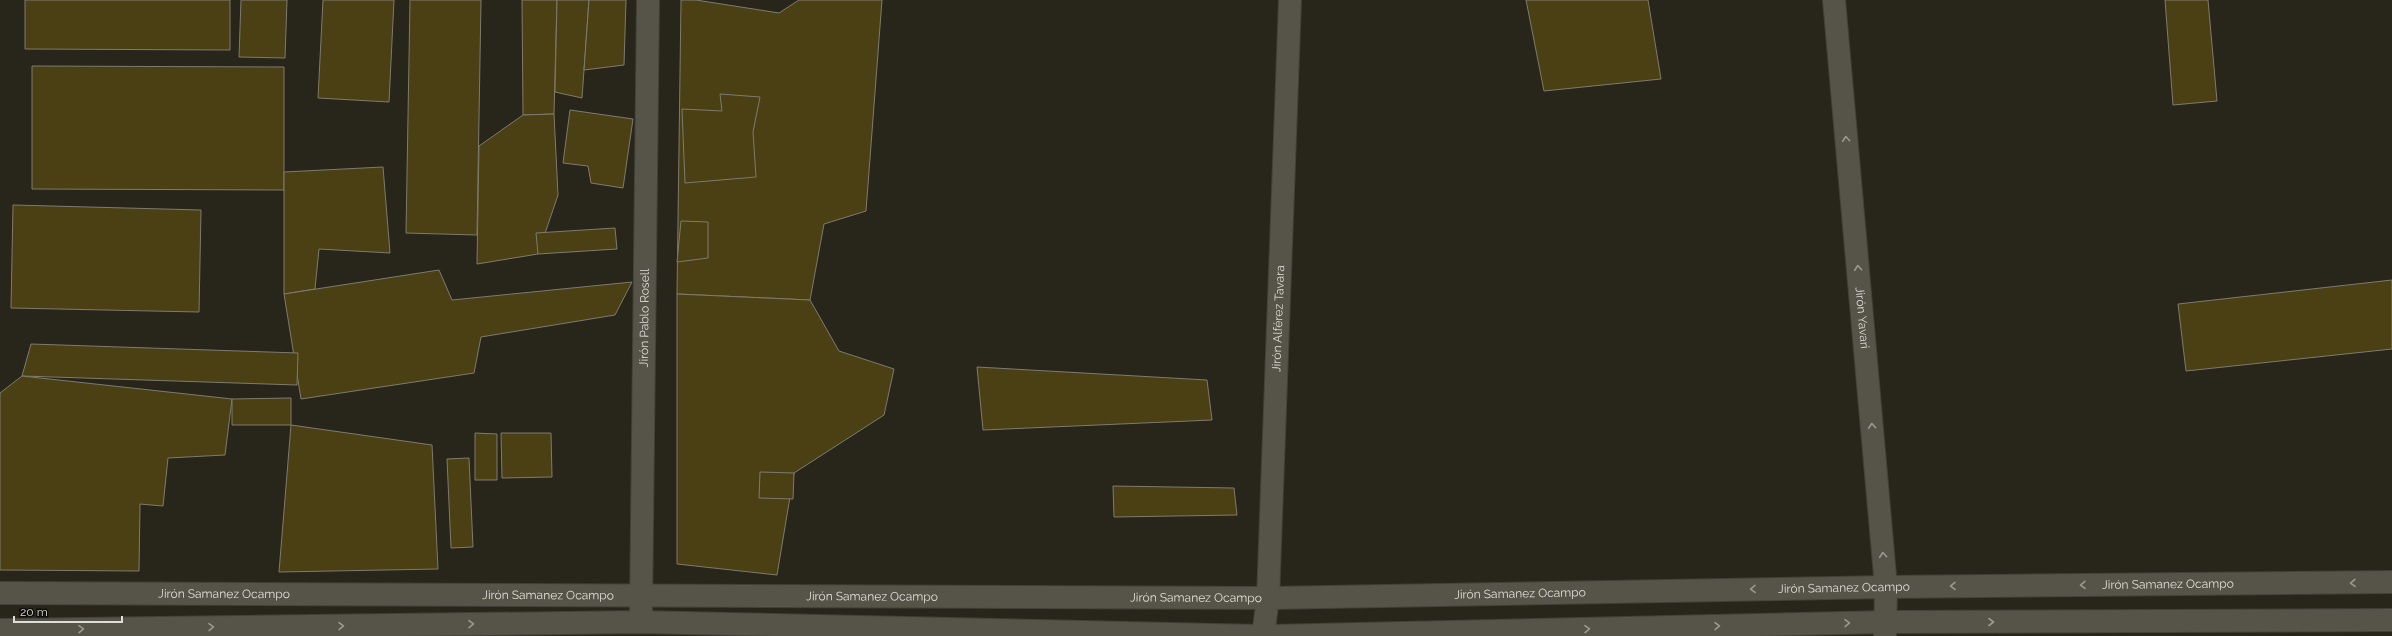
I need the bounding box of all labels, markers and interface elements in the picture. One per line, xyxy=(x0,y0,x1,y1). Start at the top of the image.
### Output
one-way arrow xyxy=(1842,136,1851,142)
street label: Jirón Alférez Tavara xyxy=(1269,265,1287,372)
one-way arrow xyxy=(1853,265,1862,271)
street label: Jirón Pablo Rosell xyxy=(637,268,652,367)
street label: Jirón Yavari xyxy=(1852,286,1872,349)
one-way arrow xyxy=(1867,423,1876,429)
one-way arrow xyxy=(1879,552,1888,558)
street label: Jirón Samanez Ocampo xyxy=(2102,577,2234,592)
one-way arrow xyxy=(2350,579,2356,587)
street label: Jirón Samanez Ocampo xyxy=(1778,580,1910,596)
one-way arrow xyxy=(2080,581,2086,589)
one-way arrow xyxy=(1950,582,1956,590)
street label: Jirón Samanez Ocampo xyxy=(1454,585,1586,602)
one-way arrow xyxy=(1750,585,1756,594)
street label: Jirón Samanez Ocampo xyxy=(158,587,290,601)
street label: Jirón Samanez Ocampo xyxy=(482,588,614,602)
street label: Jirón Samanez Ocampo xyxy=(806,589,938,604)
street label: Jirón Samanez Ocampo xyxy=(1130,590,1262,605)
scale bar xyxy=(14,598,122,624)
text: 20 m xyxy=(20,605,48,619)
one-way arrow xyxy=(1988,618,1994,626)
one-way arrow xyxy=(1844,619,1850,627)
one-way arrow xyxy=(468,620,474,628)
one-way arrow xyxy=(338,621,344,630)
one-way arrow xyxy=(1714,622,1720,630)
one-way arrow xyxy=(208,623,214,631)
one-way arrow xyxy=(78,625,84,633)
one-way arrow xyxy=(1584,625,1590,633)

